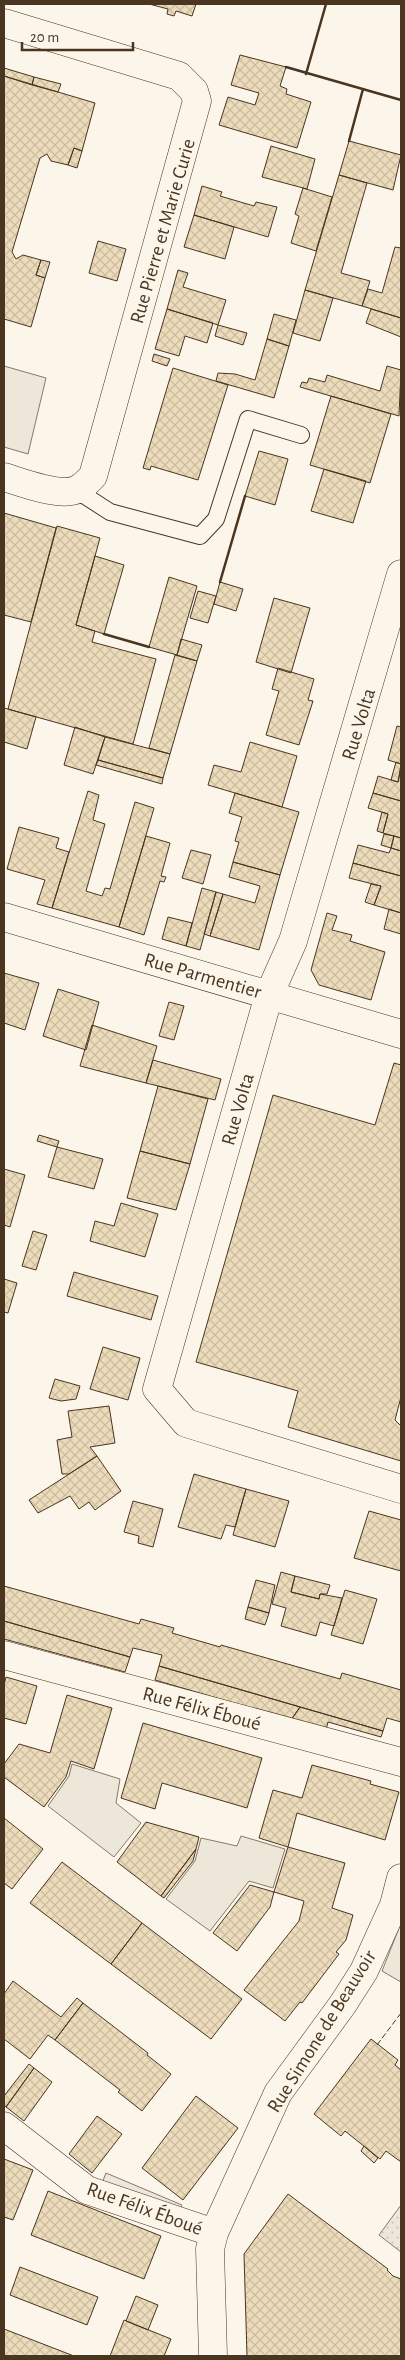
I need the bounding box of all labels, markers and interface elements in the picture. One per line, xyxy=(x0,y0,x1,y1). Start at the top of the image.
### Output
scale bar xyxy=(22,20,134,52)
text: 20 m xyxy=(30,30,59,45)
street label: Rue Pierre et Marie Curie xyxy=(127,137,199,326)
street label: Rue Volta xyxy=(339,686,379,763)
street label: Rue Parmentier xyxy=(142,950,264,1002)
street label: Rue Volta xyxy=(218,1071,258,1148)
street label: Rue Félix Éboué xyxy=(140,1683,263,1734)
street label: Rue Simone de Beauvoir xyxy=(264,1946,380,2116)
street label: Rue Félix Éboué xyxy=(84,2178,205,2239)

